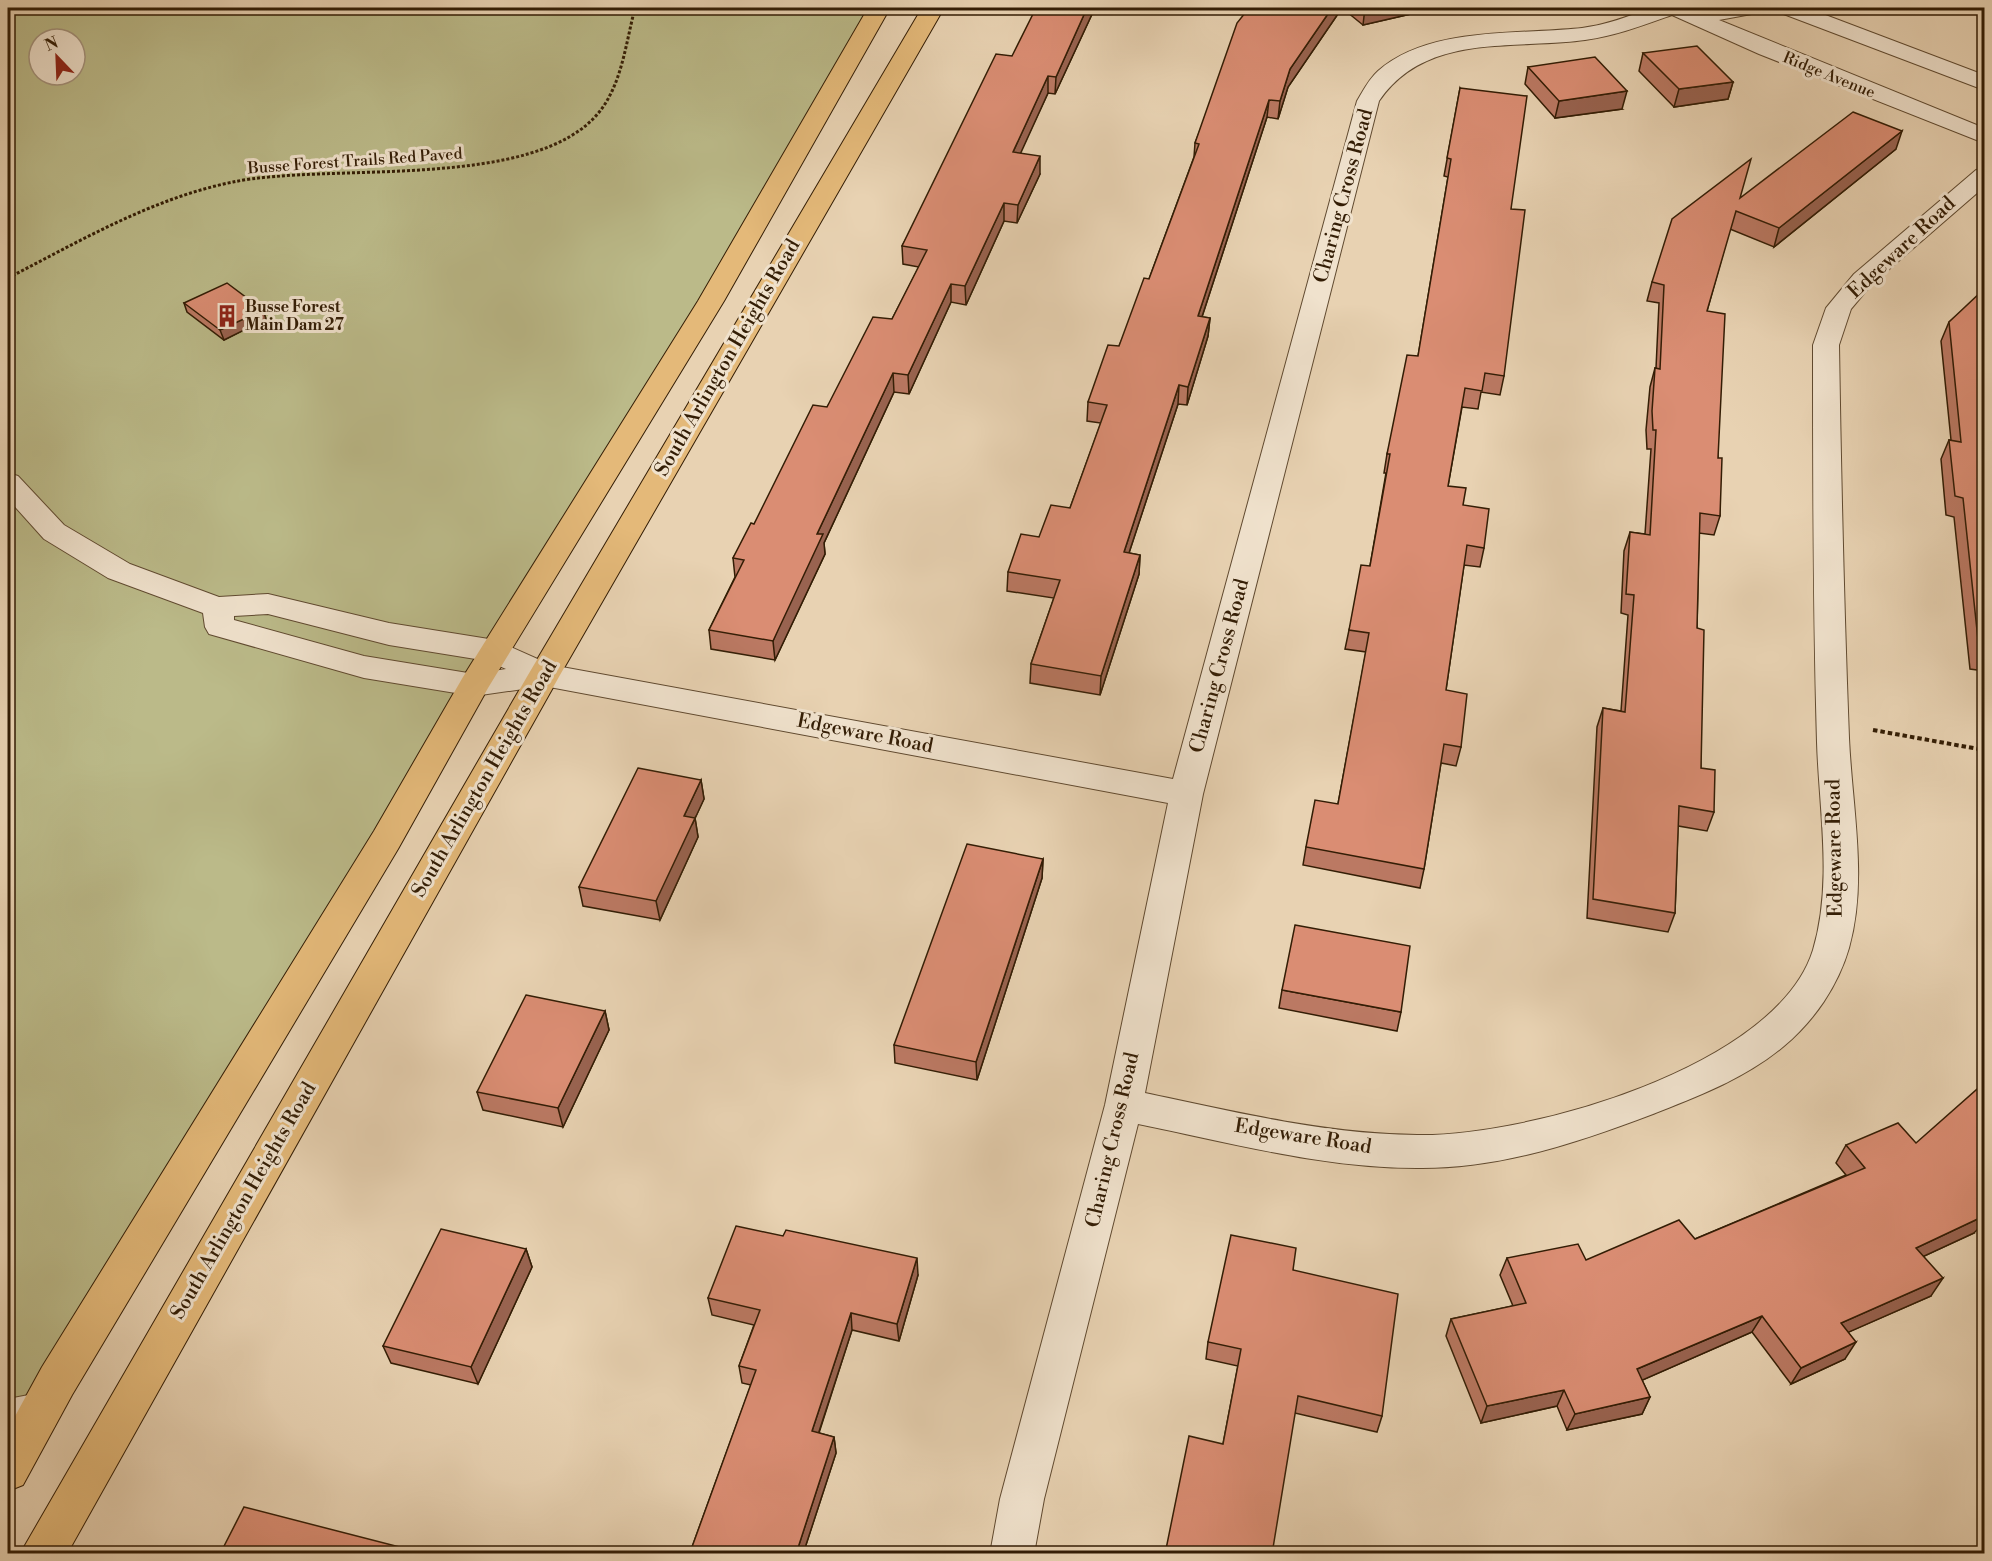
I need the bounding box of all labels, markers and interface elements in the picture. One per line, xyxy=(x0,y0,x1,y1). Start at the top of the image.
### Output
north arrow xyxy=(27,27,87,87)
text: N xyxy=(42,32,62,56)
street label: Ridge Avenue xyxy=(1780,47,1878,103)
street label: Charing Cross Road xyxy=(1309,106,1379,286)
street label: Busse Forest Trails Red Paved xyxy=(246,144,463,179)
street label: Edgeware Road xyxy=(1843,191,1962,304)
street label: South Arlington Heights Road xyxy=(650,234,807,481)
place label: Busse Forest Main Dam 27 xyxy=(245,297,344,335)
building icon: Busse Forest Main Dam 27 xyxy=(214,303,240,329)
street label: Charing Cross Road xyxy=(1185,576,1255,756)
street label: South Arlington Heights Road xyxy=(407,655,564,902)
street label: Edgeware Road xyxy=(795,709,936,760)
street label: Edgeware Road xyxy=(1821,778,1849,917)
street label: Charing Cross Road xyxy=(1081,1049,1145,1230)
street label: South Arlington Heights Road xyxy=(166,1077,323,1324)
street label: Edgeware Road xyxy=(1233,1114,1374,1160)

